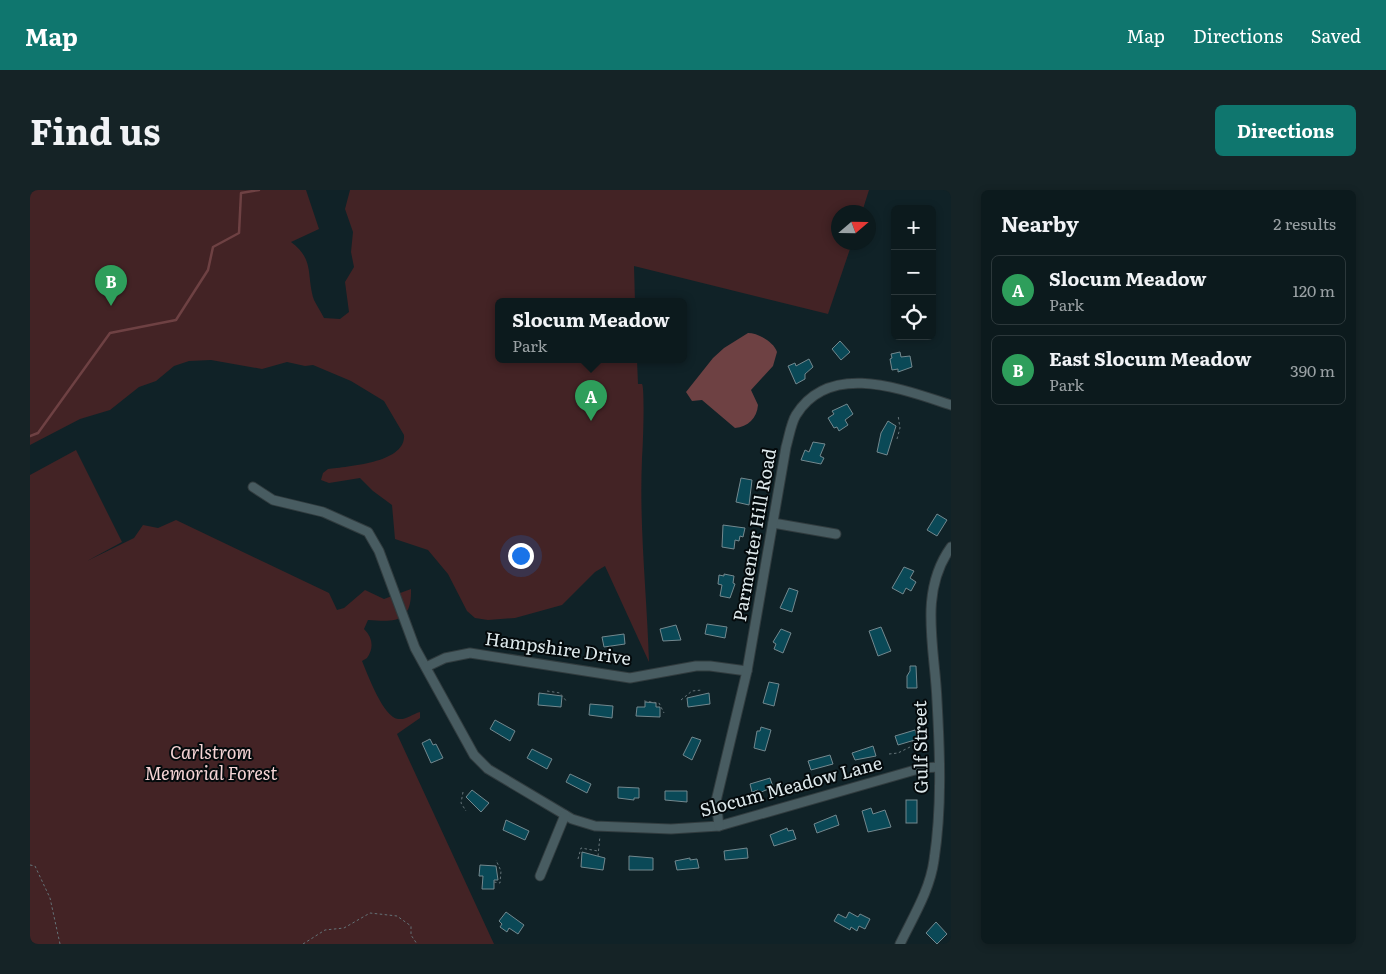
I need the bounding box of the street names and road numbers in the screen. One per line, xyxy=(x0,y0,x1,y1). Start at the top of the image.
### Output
street label: Parmenter Hill Road xyxy=(725,446,782,624)
street label: Hampshire Drive xyxy=(483,624,633,671)
street label: Gulf Street xyxy=(905,700,934,794)
street label: Slocum Meadow Lane xyxy=(696,748,885,823)

